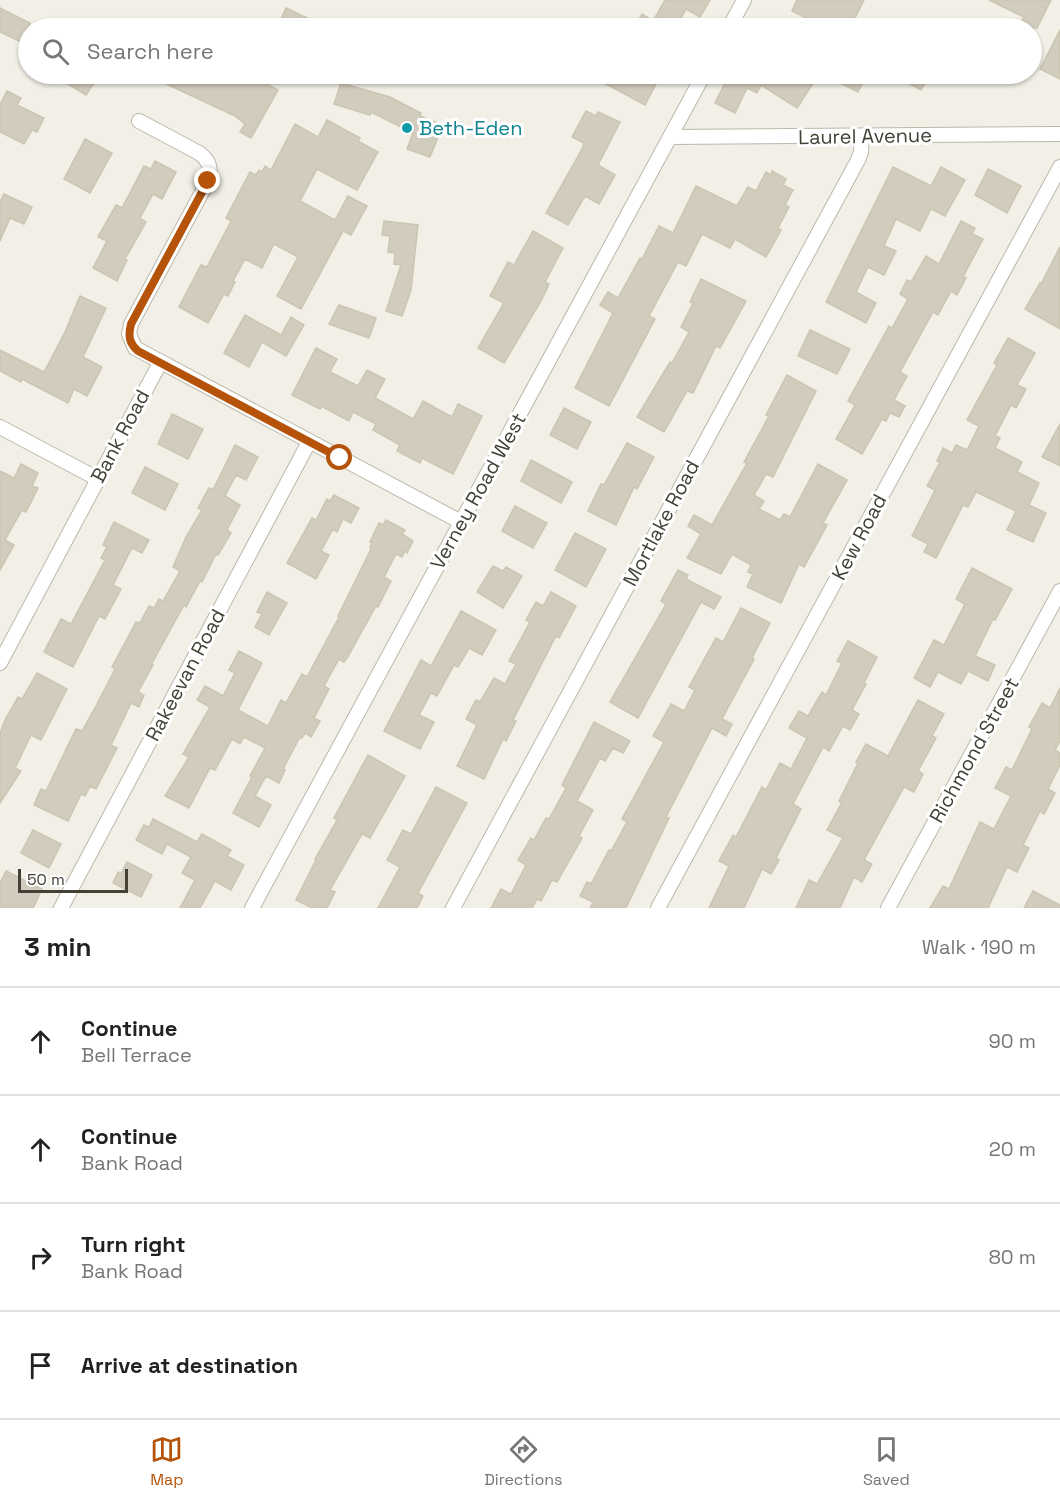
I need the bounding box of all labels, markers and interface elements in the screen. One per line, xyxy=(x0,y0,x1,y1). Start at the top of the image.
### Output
search box xyxy=(18,18,1042,84)
icon: search xyxy=(39,35,72,68)
text: Search here xyxy=(87,37,214,65)
place label: Beth-Eden xyxy=(419,115,522,141)
marker: Beth-Eden xyxy=(400,121,414,135)
street label: Laurel Avenue xyxy=(798,122,932,150)
route end xyxy=(194,167,220,193)
street label: Bank Road xyxy=(85,385,155,487)
street label: Verney Road West xyxy=(424,408,532,574)
route start xyxy=(326,444,352,470)
street label: Mortlake Road xyxy=(617,455,705,591)
street label: Kew Road xyxy=(826,490,892,584)
street label: Rakeevan Road xyxy=(139,604,231,746)
street label: Richmond Street xyxy=(923,673,1025,827)
scale bar xyxy=(18,866,128,894)
text: 50 m xyxy=(27,869,65,890)
text: 3 min xyxy=(24,930,92,964)
text: Walk · 190 m xyxy=(922,934,1036,960)
text: Continue xyxy=(81,1014,177,1042)
icon: ahead xyxy=(24,1025,57,1058)
text: 90 m xyxy=(989,1028,1036,1054)
text: Bell Terrace xyxy=(81,1042,192,1068)
text: Continue xyxy=(81,1122,177,1150)
icon: ahead xyxy=(24,1133,57,1166)
text: 20 m xyxy=(989,1136,1036,1162)
text: Bank Road xyxy=(81,1150,183,1176)
text: Turn right xyxy=(81,1230,186,1258)
icon: right xyxy=(24,1241,57,1274)
text: 80 m xyxy=(988,1244,1036,1270)
text: Bank Road xyxy=(81,1258,183,1284)
icon: arrive xyxy=(24,1349,57,1382)
text: Arrive at destination xyxy=(81,1351,298,1379)
tab: Map xyxy=(150,1433,184,1490)
tab: Directions xyxy=(484,1433,563,1490)
tab: Saved xyxy=(863,1433,910,1490)

